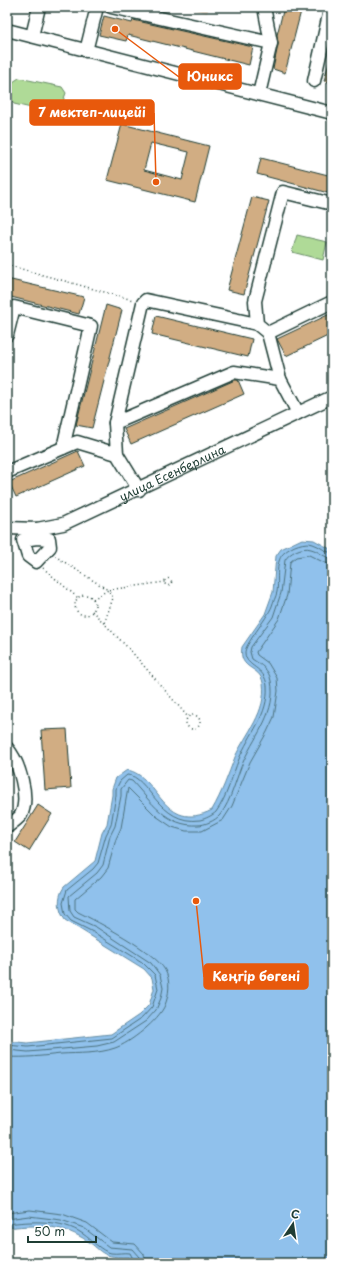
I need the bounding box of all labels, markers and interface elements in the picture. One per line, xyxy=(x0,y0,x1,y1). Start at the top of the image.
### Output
callout: Юникс xyxy=(179,64,241,89)
text: Юникс xyxy=(187,66,233,85)
callout: 7 мектеп-лицейі xyxy=(30,100,154,125)
text: 7 мектеп-лицейі xyxy=(38,102,146,121)
street label: улица Есенберлина xyxy=(116,440,228,505)
callout: Кеңгір бөгені xyxy=(204,964,308,989)
text: Кеңгір бөгені xyxy=(212,966,300,985)
north arrow xyxy=(273,1204,313,1244)
text: С xyxy=(289,1205,301,1223)
scale bar xyxy=(28,1218,96,1244)
text: 50 m xyxy=(34,1222,65,1240)

